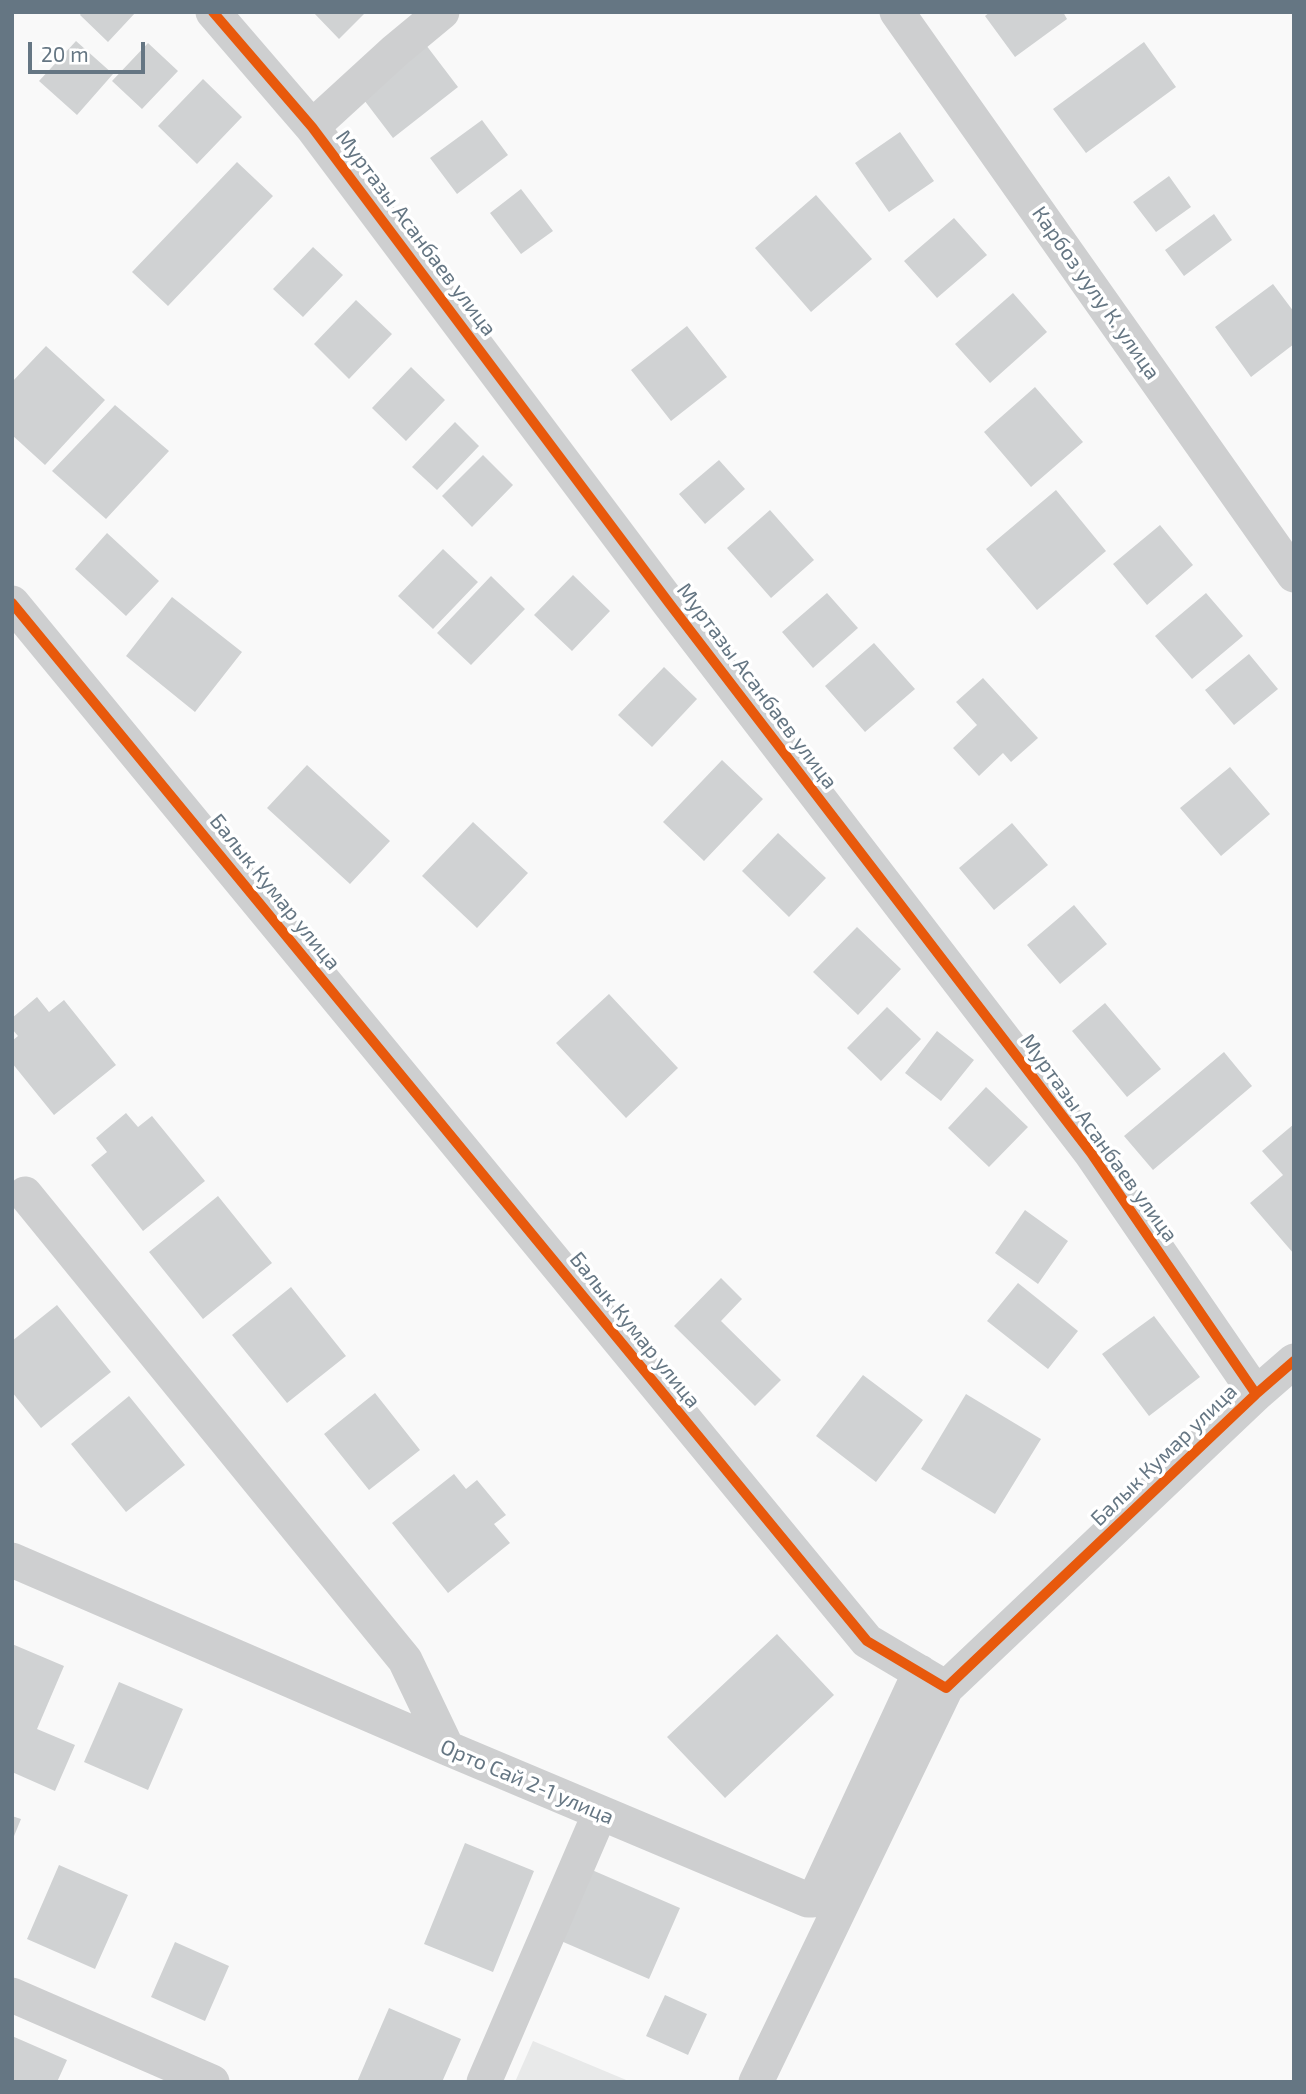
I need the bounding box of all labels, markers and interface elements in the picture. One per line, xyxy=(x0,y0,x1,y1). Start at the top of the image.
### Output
scale bar xyxy=(32,28,149,72)
text: 20 m xyxy=(41,41,89,66)
street label: Муртазы Асанбаев улица xyxy=(330,125,502,341)
street label: Карбоз уулу К. улица xyxy=(1027,202,1165,384)
street label: Муртазы Асанбаев улица xyxy=(671,578,843,794)
street label: Балык Кумар улица xyxy=(204,809,346,975)
street label: Муртазы Асанбаев улица xyxy=(1015,1029,1183,1247)
street label: Балык Кумар улица xyxy=(564,1247,706,1413)
street label: Балык Кумар улица xyxy=(1086,1379,1242,1531)
street label: Орто Сай 2-1 улица xyxy=(437,1734,617,1830)

